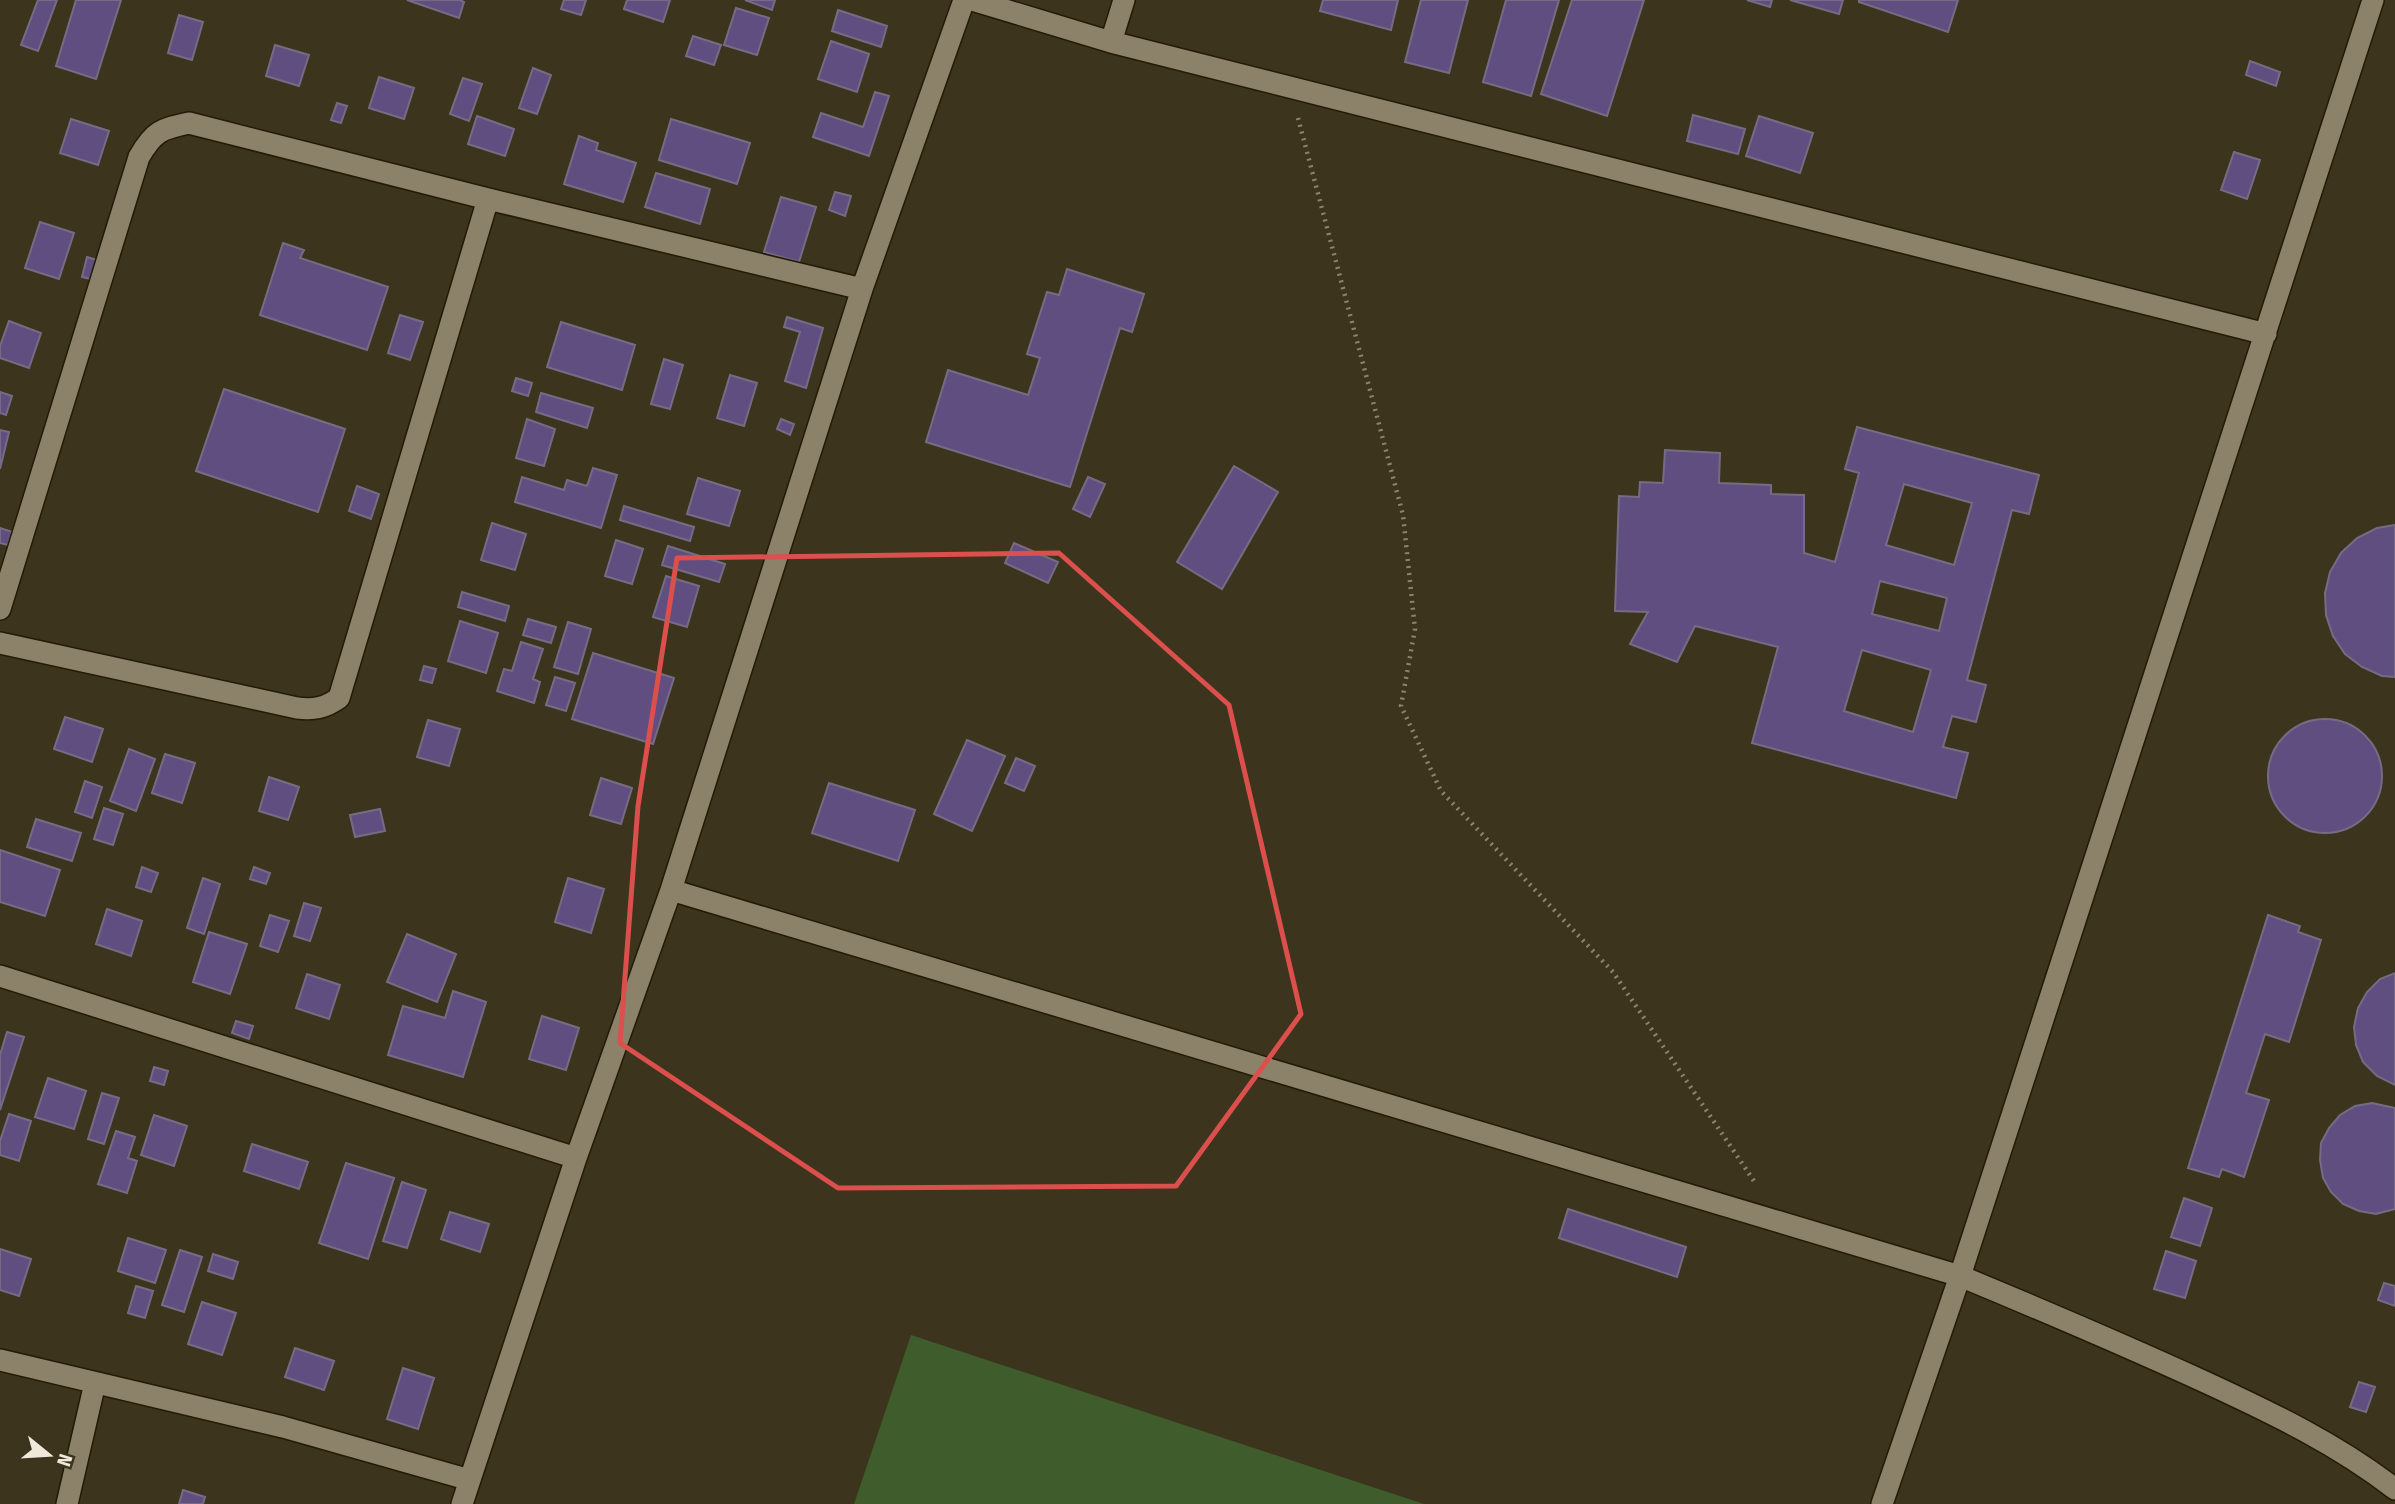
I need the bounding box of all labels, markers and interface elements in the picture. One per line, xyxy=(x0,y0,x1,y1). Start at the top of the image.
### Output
north arrow xyxy=(14,1420,84,1490)
text: N xyxy=(52,1451,77,1469)

